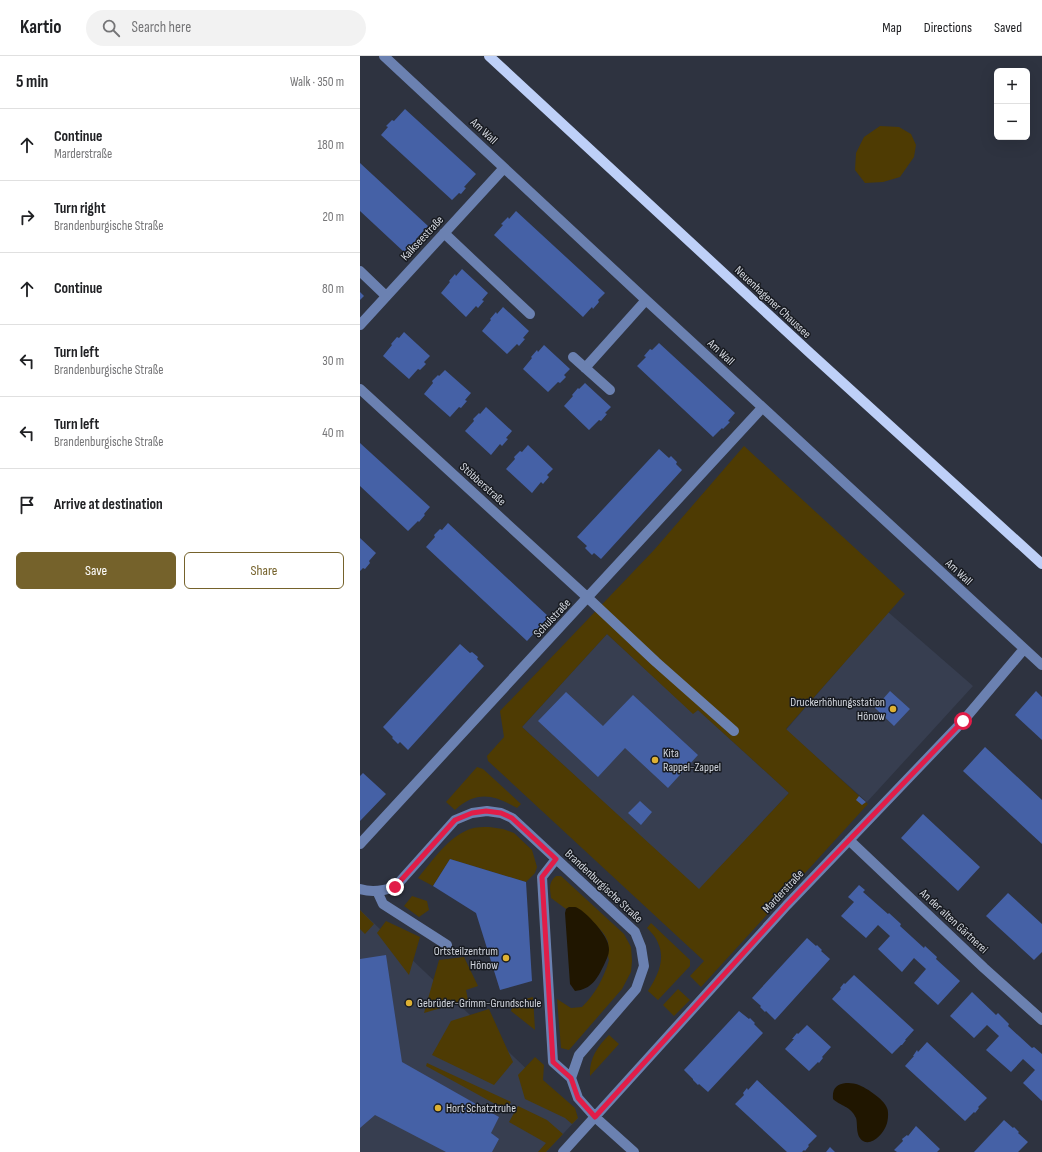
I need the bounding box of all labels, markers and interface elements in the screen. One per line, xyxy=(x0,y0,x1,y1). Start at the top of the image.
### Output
search box xyxy=(86,10,366,46)
text: Kartio xyxy=(20,16,62,39)
icon: search xyxy=(100,17,122,39)
text: Search here xyxy=(132,18,191,37)
text: Map xyxy=(882,19,902,36)
text: Directions xyxy=(924,19,972,36)
text: Saved xyxy=(994,19,1022,36)
map controls xyxy=(994,68,1030,140)
button: + xyxy=(994,68,1030,104)
text: 5 min xyxy=(16,72,48,92)
text: Walk · 350 m xyxy=(290,74,344,90)
button: − xyxy=(994,104,1030,140)
street label: Am Wall xyxy=(466,114,500,148)
text: Continue xyxy=(54,127,103,146)
icon: ahead xyxy=(16,134,38,156)
text: 180 m xyxy=(318,137,344,153)
text: Marderstraße xyxy=(54,146,112,162)
text: Turn right xyxy=(54,199,106,218)
icon: right xyxy=(16,206,38,228)
text: 20 m xyxy=(322,209,344,225)
street label: Kalkseestraße xyxy=(398,213,447,264)
text: Brandenburgische Straße xyxy=(54,218,163,234)
street label: Neuenhagener Chaussee xyxy=(731,263,814,342)
icon: ahead xyxy=(16,278,38,300)
text: Continue xyxy=(54,279,103,298)
text: 80 m xyxy=(322,281,344,297)
street label: Am Wall xyxy=(703,335,737,369)
text: Turn left xyxy=(54,343,99,362)
icon: left xyxy=(16,350,38,372)
text: 30 m xyxy=(322,353,344,369)
text: Brandenburgische Straße xyxy=(54,362,163,378)
text: Turn left xyxy=(54,415,99,434)
icon: left xyxy=(16,422,38,444)
text: 40 m xyxy=(322,425,344,441)
text: Brandenburgische Straße xyxy=(54,434,163,450)
street label: Stöbberstraße xyxy=(456,460,509,509)
icon: arrive xyxy=(16,494,38,516)
text: Arrive at destination xyxy=(54,495,163,514)
button: Save xyxy=(16,552,176,589)
button: Share xyxy=(184,552,344,589)
street label: Am Wall xyxy=(941,555,975,589)
street label: Schulstraße xyxy=(531,596,574,641)
place label: Druckerhöhungsstation Hönow xyxy=(790,695,885,724)
marker: Druckerhöhungsstation Hönow xyxy=(888,704,898,714)
route start xyxy=(954,712,972,730)
place label: Kita Rappel-Zappel xyxy=(663,746,721,775)
marker: Kita Rappel-Zappel xyxy=(650,755,660,765)
street label: Brandenburgische Straße xyxy=(562,846,646,926)
street label: Marderstraße xyxy=(760,866,807,916)
route end xyxy=(386,878,404,896)
street label: An der alten Gärtnerei xyxy=(916,885,991,957)
place label: Ortsteilzentrum Hönow xyxy=(434,944,498,973)
marker: Ortsteilzentrum Hönow xyxy=(501,953,511,963)
place label: Gebrüder-Grimm-Grundschule xyxy=(417,996,542,1011)
marker: Gebrüder-Grimm-Grundschule xyxy=(404,998,414,1008)
place label: Hort Schatztruhe xyxy=(446,1101,516,1116)
marker: Hort Schatztruhe xyxy=(433,1103,443,1113)

